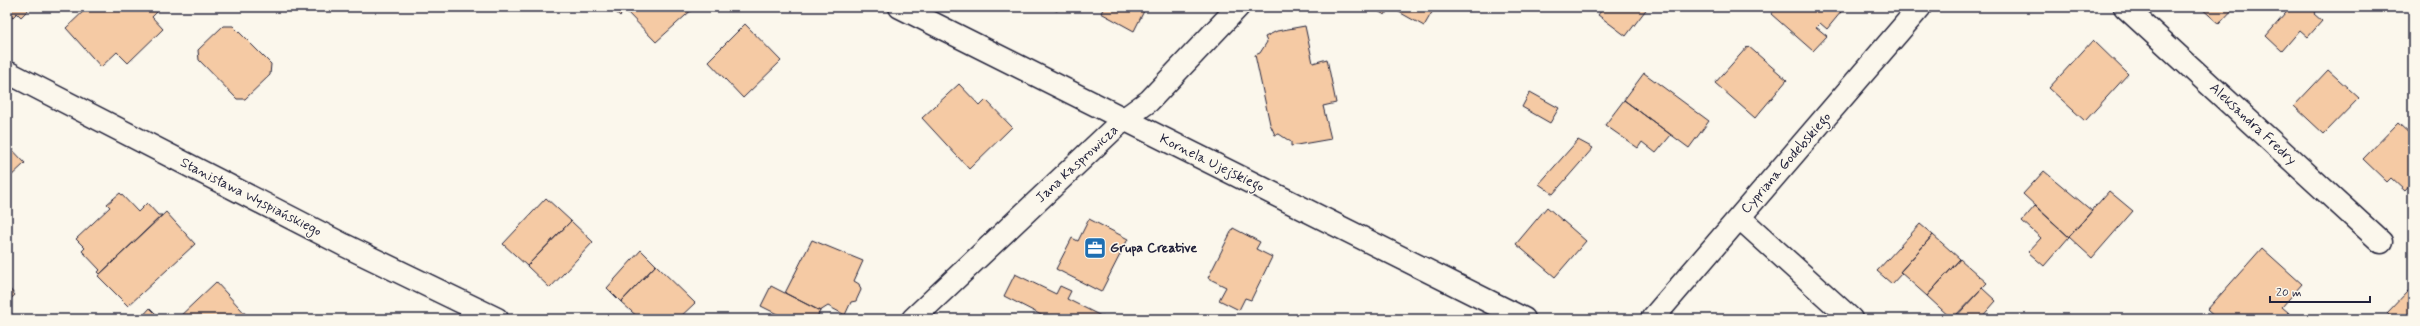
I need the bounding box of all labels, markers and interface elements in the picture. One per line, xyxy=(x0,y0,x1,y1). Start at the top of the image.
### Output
street label: Aleksandra Fredry xyxy=(2206,79,2300,169)
street label: Cypriana Godebskiego xyxy=(1737,108,1837,219)
street label: Jana Kasprowicza xyxy=(1032,121,1122,207)
street label: Kornela Ujejskiego xyxy=(1156,130,1268,198)
street label: Stanisława Wyspiańskiego xyxy=(177,154,325,241)
office icon: Grupa Creative xyxy=(1082,235,1108,261)
place label: Grupa Creative xyxy=(1110,239,1197,257)
scale bar xyxy=(2270,278,2370,304)
text: 20 m xyxy=(2276,285,2302,301)

